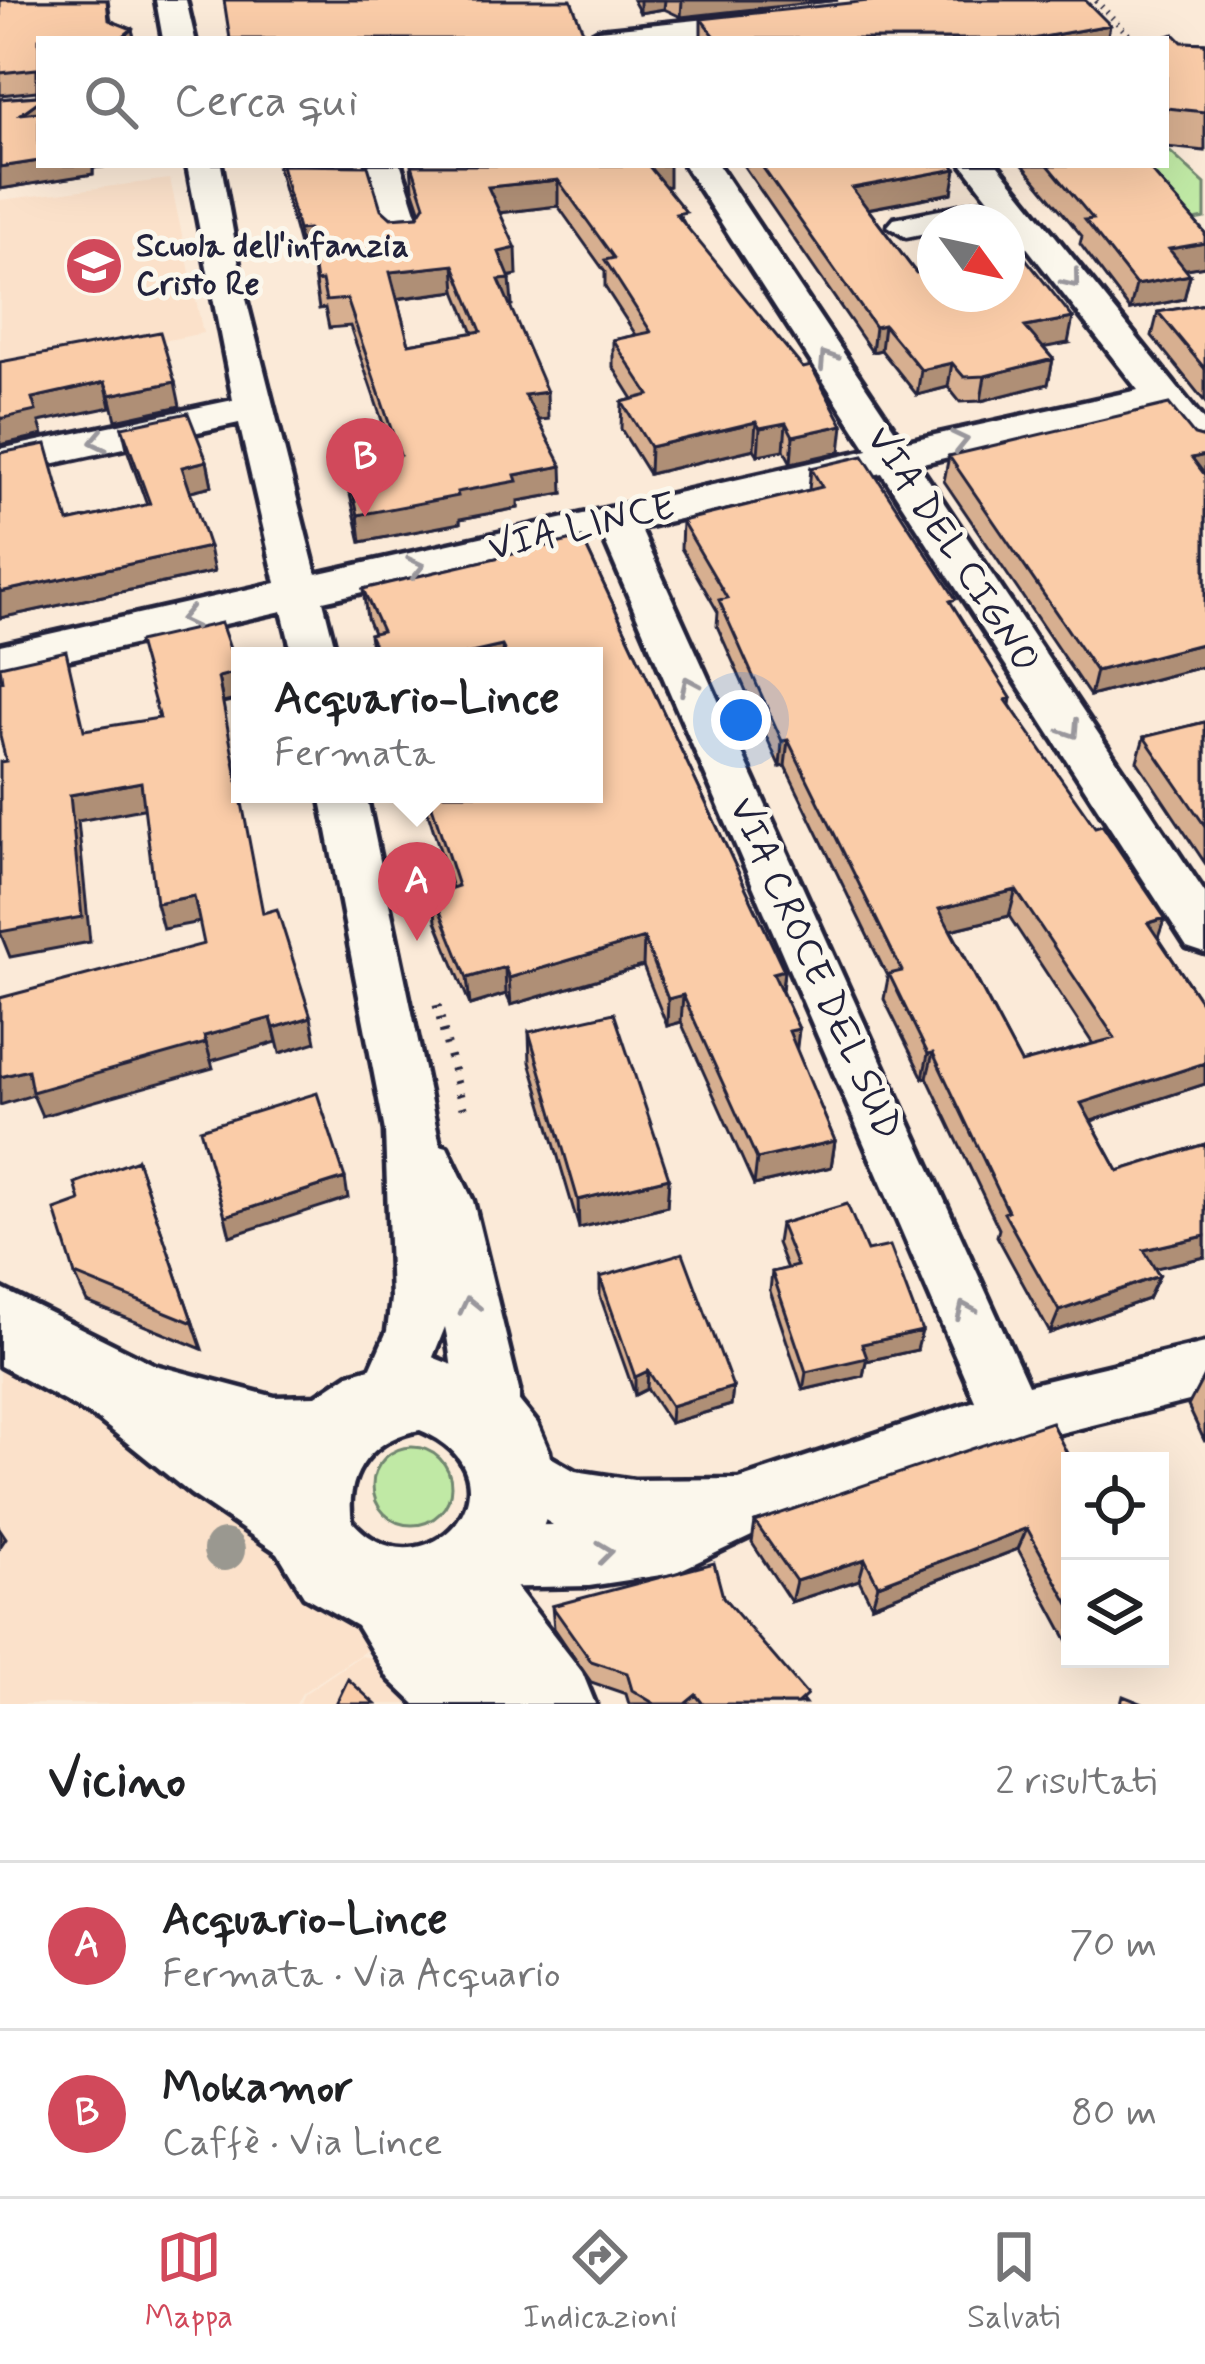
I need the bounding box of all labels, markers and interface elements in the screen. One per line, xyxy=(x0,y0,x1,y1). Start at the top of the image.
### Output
search box xyxy=(36,36,1169,168)
icon: search xyxy=(78,69,144,135)
text: Cerca qui xyxy=(174,73,358,132)
north arrow xyxy=(917,204,1025,312)
place label: Scuola dell'infanzia Cristo Re xyxy=(136,225,409,307)
school or university icon: Scuola dell'infanzia Cristo Re xyxy=(63,235,125,297)
one-way arrow xyxy=(1058,266,1079,288)
one-way arrow xyxy=(819,350,841,372)
street label: VIA DEL CIGNO xyxy=(853,417,1051,683)
pin: B xyxy=(326,418,404,517)
one-way arrow xyxy=(89,427,109,452)
one-way arrow xyxy=(949,430,969,455)
street label: VIA LINCE xyxy=(483,482,681,574)
one-way arrow xyxy=(405,556,426,581)
one-way arrow xyxy=(178,605,198,630)
popup xyxy=(231,647,603,803)
text: Acquario-Lince xyxy=(274,670,560,729)
one-way arrow xyxy=(679,675,703,697)
your location xyxy=(711,690,771,750)
one-way arrow xyxy=(1056,716,1078,738)
text: Fermata xyxy=(274,729,435,780)
street label: VIA CROCE DEL SUD xyxy=(715,790,913,1148)
pin: A xyxy=(378,842,456,941)
one-way arrow xyxy=(458,1296,483,1316)
one-way arrow xyxy=(955,1301,979,1323)
map controls xyxy=(1061,1452,1169,1668)
button: locate xyxy=(1061,1452,1169,1560)
one-way arrow xyxy=(595,1540,614,1566)
button: layers xyxy=(1061,1560,1169,1668)
text: Vicino xyxy=(48,1749,186,1815)
text: 2 risultati xyxy=(995,1757,1157,1808)
text: Acquario-Lince xyxy=(162,1891,448,1950)
text: A xyxy=(74,1920,100,1971)
text: 70 m xyxy=(1069,1920,1157,1971)
text: Fermata · Via Acquario xyxy=(162,1950,561,2001)
text: Mokamor xyxy=(162,2059,353,2118)
text: B xyxy=(75,2088,99,2139)
text: 80 m xyxy=(1071,2088,1157,2139)
text: Caffè · Via Lince xyxy=(162,2118,443,2169)
tab: Mappa xyxy=(145,2224,233,2340)
tab: Indicazioni xyxy=(523,2224,677,2340)
tab: Salvati xyxy=(967,2224,1060,2340)

